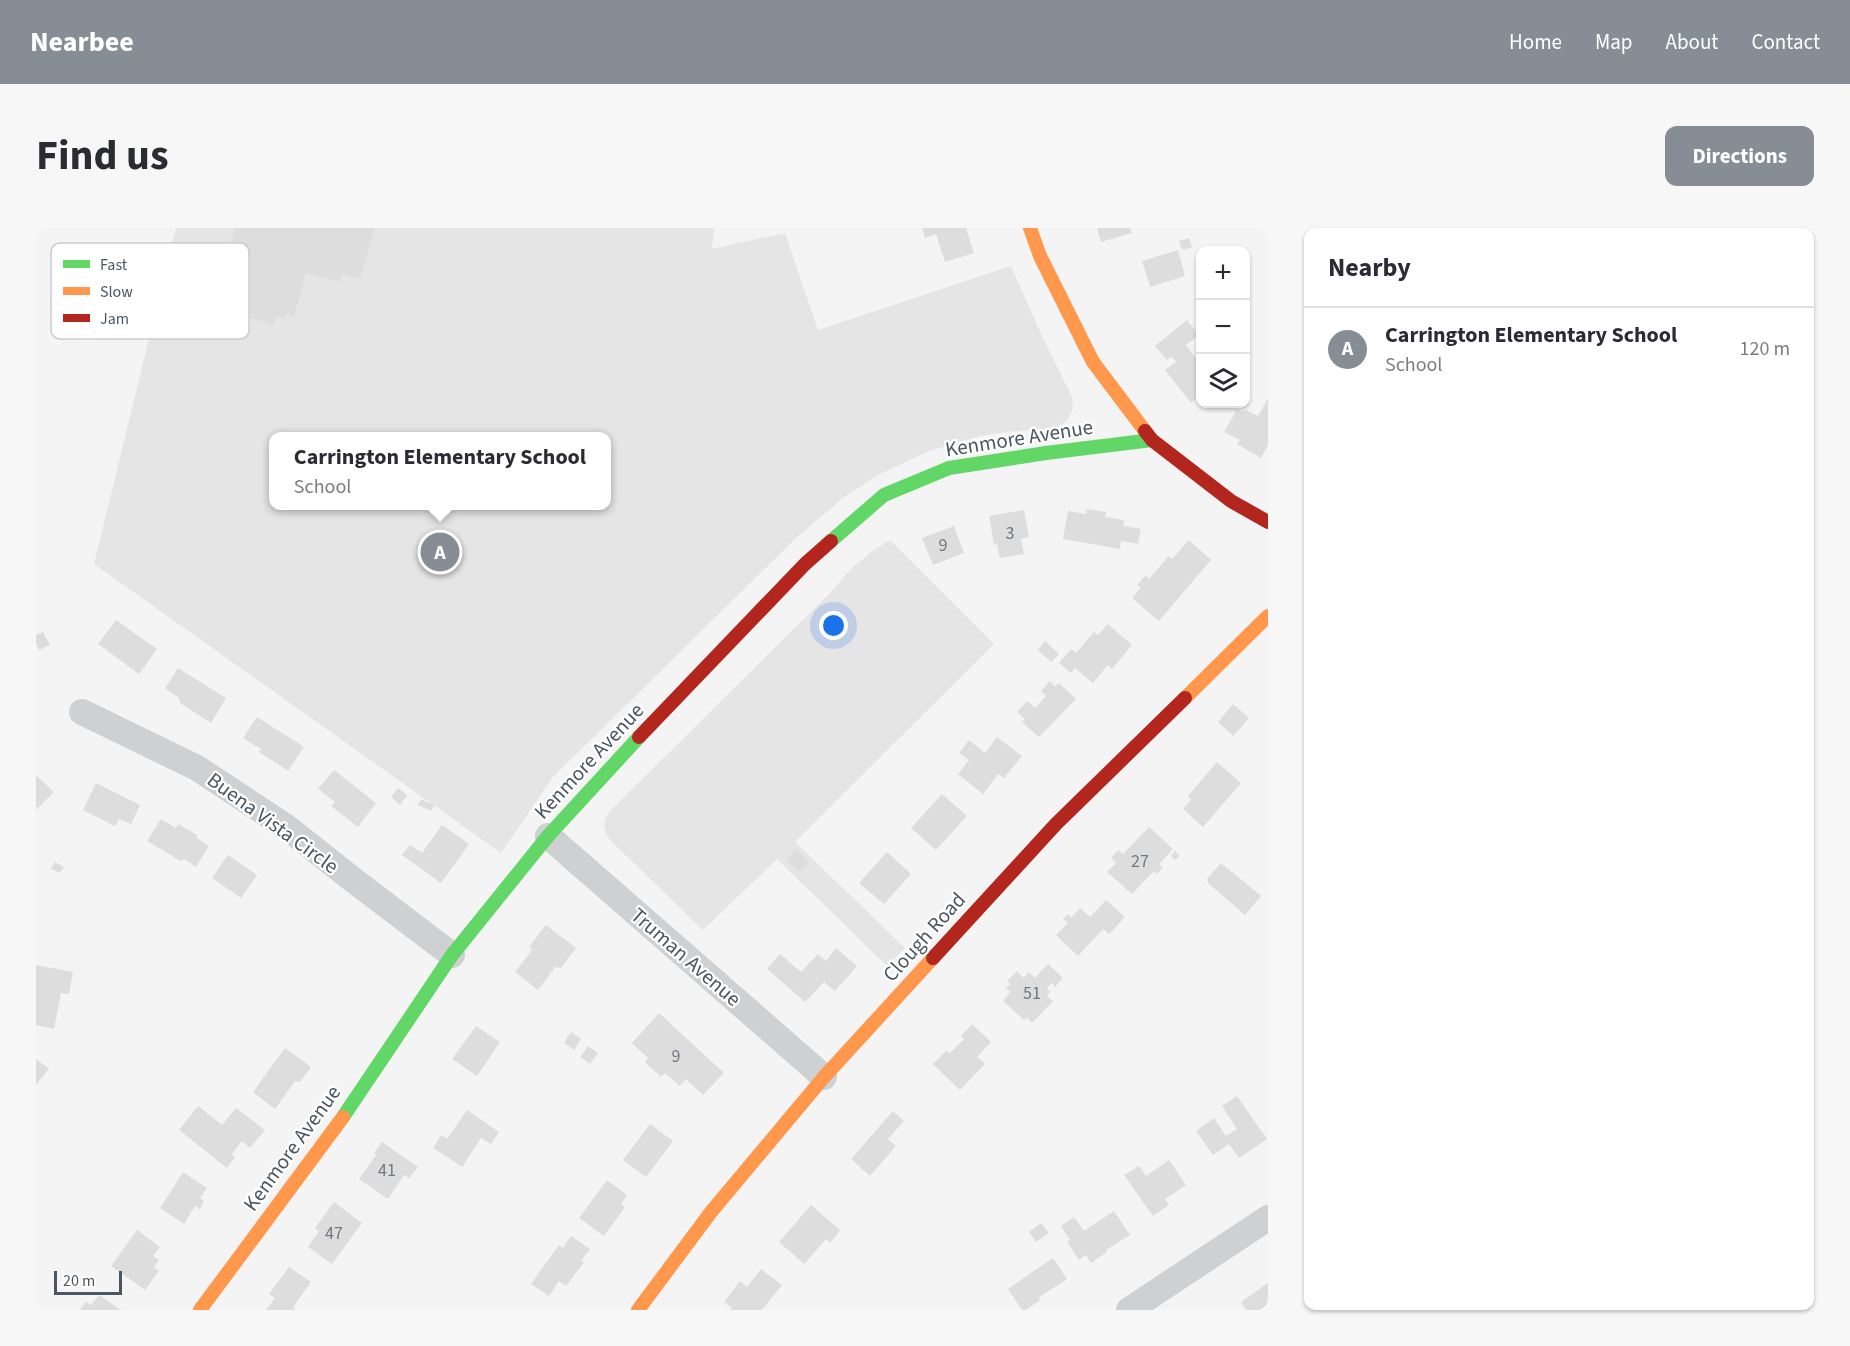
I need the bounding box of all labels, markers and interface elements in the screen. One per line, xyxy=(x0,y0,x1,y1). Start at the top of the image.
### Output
text: Nearbee xyxy=(30,22,134,62)
text: Home xyxy=(1509,27,1562,57)
text: Map xyxy=(1595,27,1633,57)
text: About xyxy=(1666,27,1718,57)
text: Contact xyxy=(1751,27,1820,57)
text: Find us xyxy=(36,126,169,186)
button: Directions xyxy=(1665,126,1814,186)
legend xyxy=(51,243,249,339)
map controls xyxy=(1196,246,1250,408)
button: + xyxy=(1196,246,1250,300)
text: Nearby xyxy=(1328,249,1411,286)
text: Fast xyxy=(100,254,128,276)
text: Slow xyxy=(100,281,133,303)
button: − xyxy=(1196,300,1250,354)
text: Jam xyxy=(100,308,129,330)
text: Carrington Elementary School xyxy=(1385,319,1677,351)
text: A xyxy=(1342,335,1353,363)
text: 120 m xyxy=(1740,335,1790,363)
text: School xyxy=(1385,351,1442,379)
button: layers xyxy=(1196,354,1250,408)
street label: Kenmore Avenue xyxy=(943,412,1095,464)
popup xyxy=(269,432,611,510)
text: Carrington Elementary School xyxy=(294,441,586,473)
text: School xyxy=(294,473,351,501)
house number: 3 xyxy=(1006,521,1015,546)
pin: A xyxy=(420,530,460,574)
house number: 9 xyxy=(939,533,948,558)
your location xyxy=(819,611,848,640)
street label: Kenmore Avenue xyxy=(527,696,651,826)
street label: Buena Vista Circle xyxy=(201,765,345,881)
house number: 27 xyxy=(1131,849,1149,874)
street label: Clough Road xyxy=(876,886,972,988)
street label: Truman Avenue xyxy=(624,901,748,1013)
house number: 51 xyxy=(1023,981,1041,1006)
house number: 9 xyxy=(672,1044,681,1069)
street label: Kenmore Avenue xyxy=(236,1079,348,1217)
house number: 41 xyxy=(378,1158,396,1183)
house number: 47 xyxy=(325,1221,343,1246)
scale bar xyxy=(54,1268,122,1296)
text: 20 m xyxy=(63,1270,95,1292)

